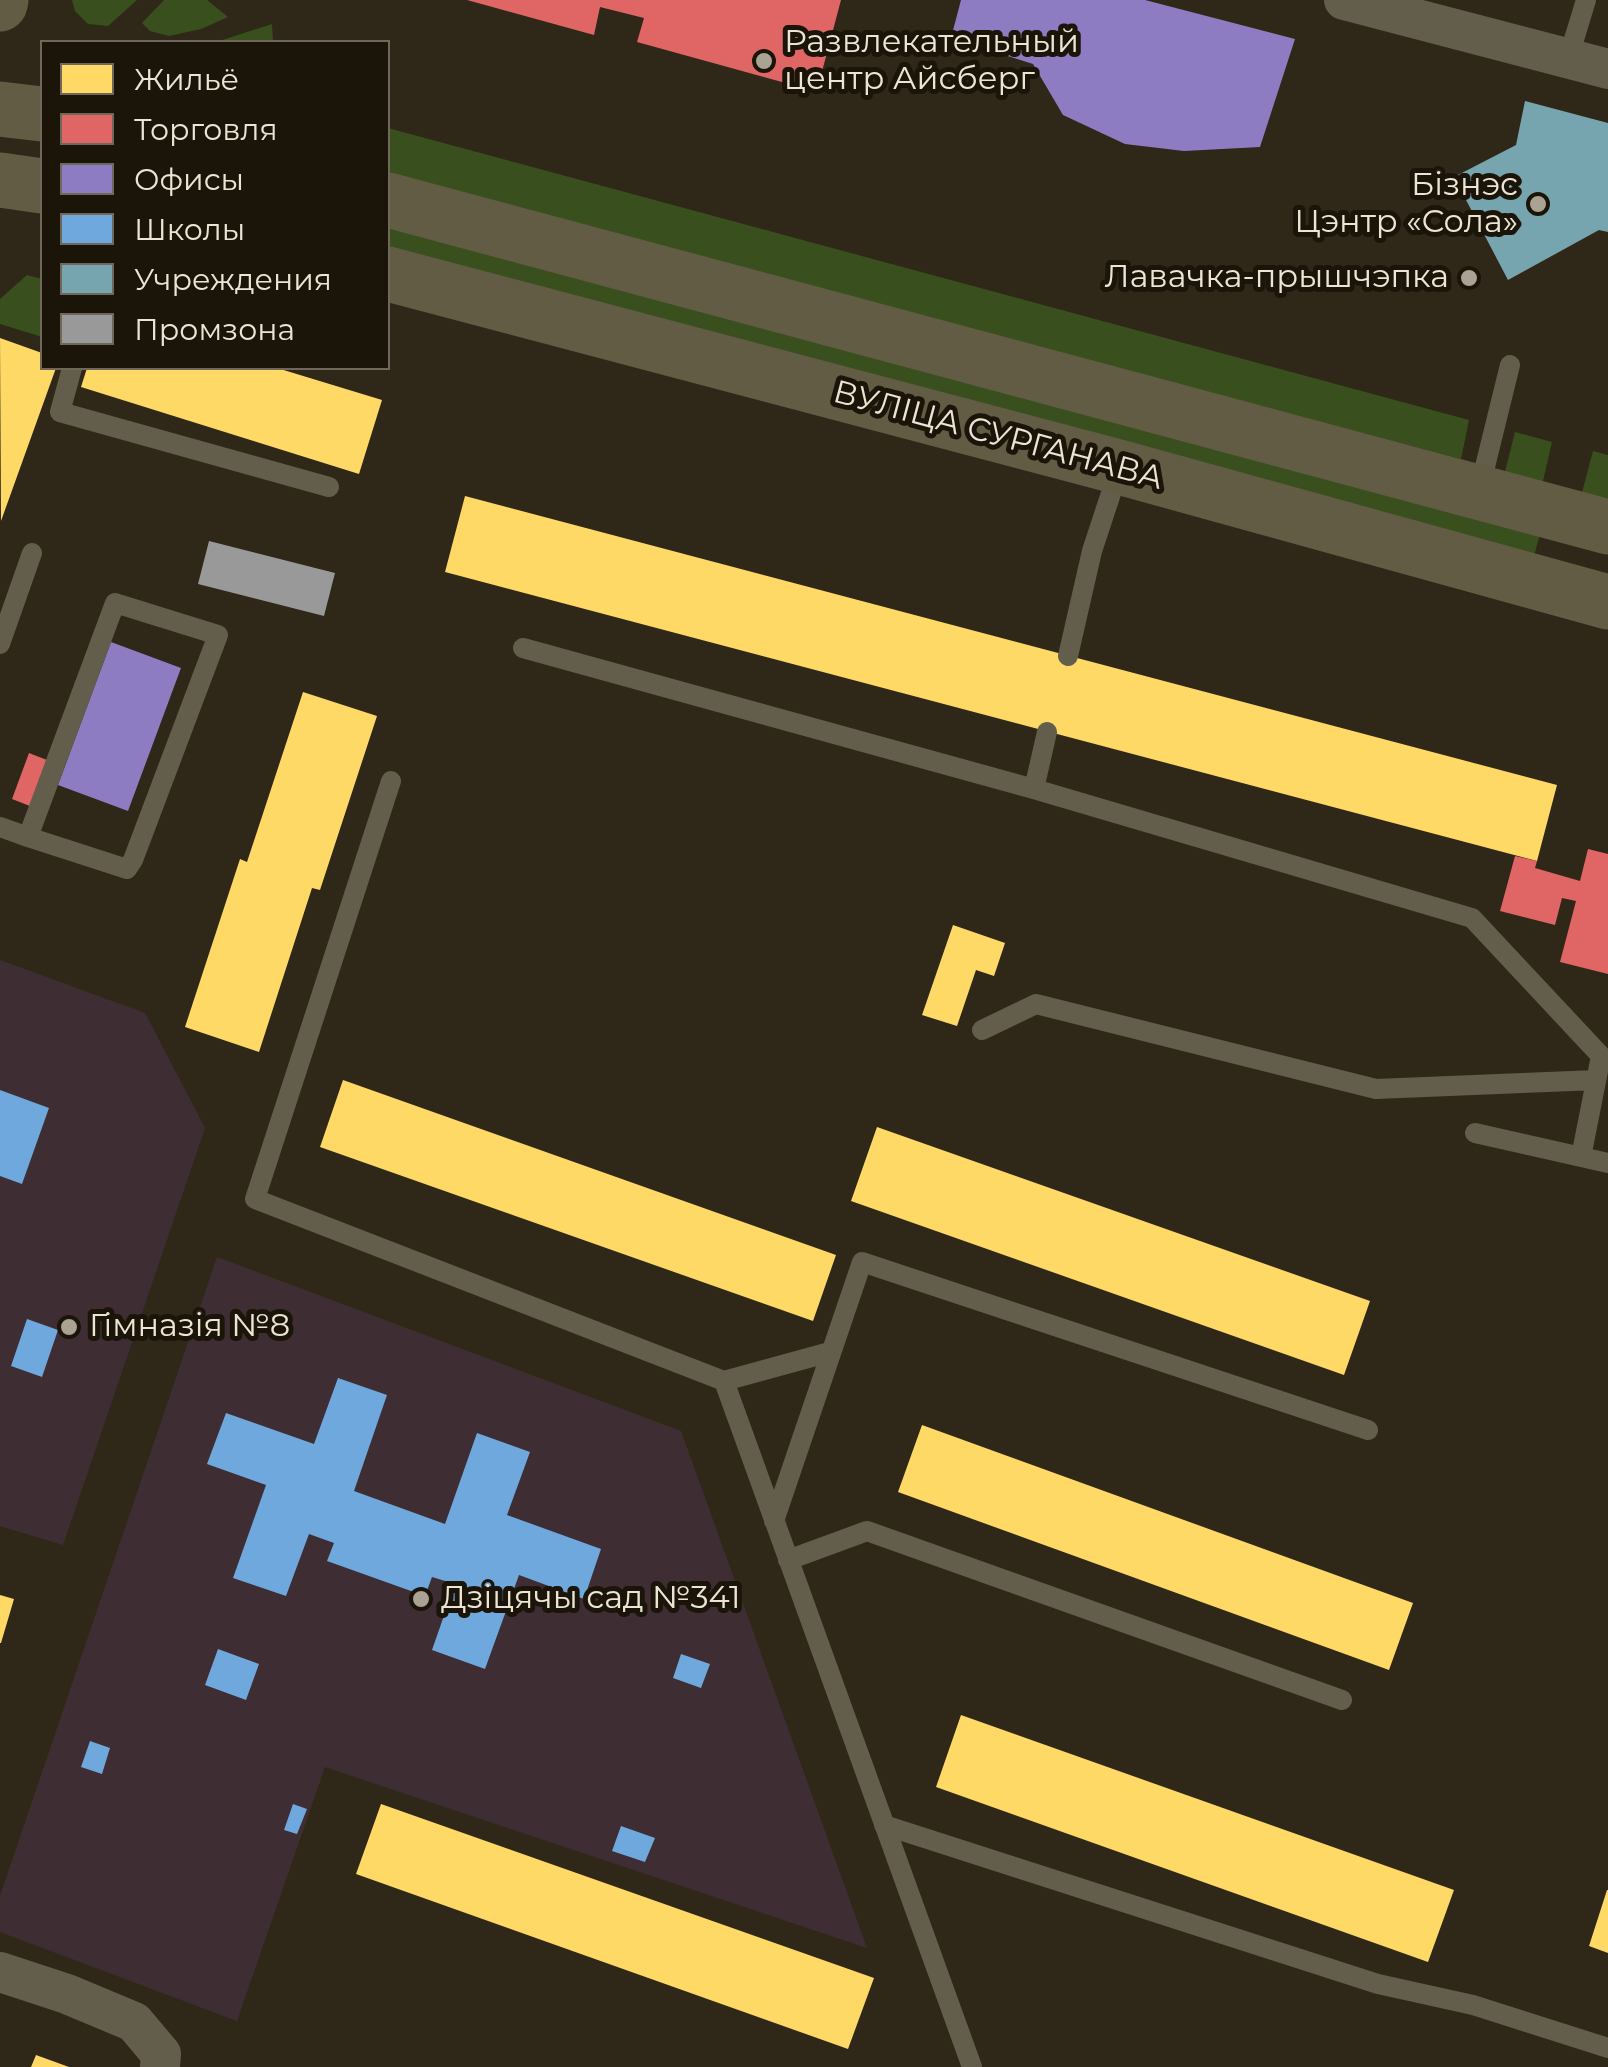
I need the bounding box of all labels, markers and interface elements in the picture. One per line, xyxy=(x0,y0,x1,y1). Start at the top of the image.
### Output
place label: Развлекательный центр Айсберг xyxy=(784,24,1079,99)
legend xyxy=(40,40,390,370)
marker: Развлекательный центр Айсберг xyxy=(753,50,775,72)
text: Жильё xyxy=(134,61,239,98)
text: Торговля xyxy=(134,111,278,148)
text: Офисы xyxy=(134,161,244,198)
place label: Бізнэс Цэнтр «Сола» xyxy=(1294,167,1518,242)
marker: Бізнэс Цэнтр «Сола» xyxy=(1527,193,1549,215)
text: Школы xyxy=(134,211,245,248)
place label: Лавачка-прышчэпка xyxy=(1105,259,1449,297)
text: Учреждения xyxy=(134,261,332,298)
marker: Лавачка-прышчэпка xyxy=(1458,267,1480,289)
text: Промзона xyxy=(134,311,295,348)
street label: ВУЛІЦА СУРГАНАВА xyxy=(829,373,1167,499)
place label: Гімназія №8 xyxy=(89,1308,290,1346)
marker: Гімназія №8 xyxy=(58,1316,80,1338)
place label: Дзіцячы сад №341 xyxy=(441,1580,740,1618)
marker: Дзіцячы сад №341 xyxy=(410,1588,432,1610)

